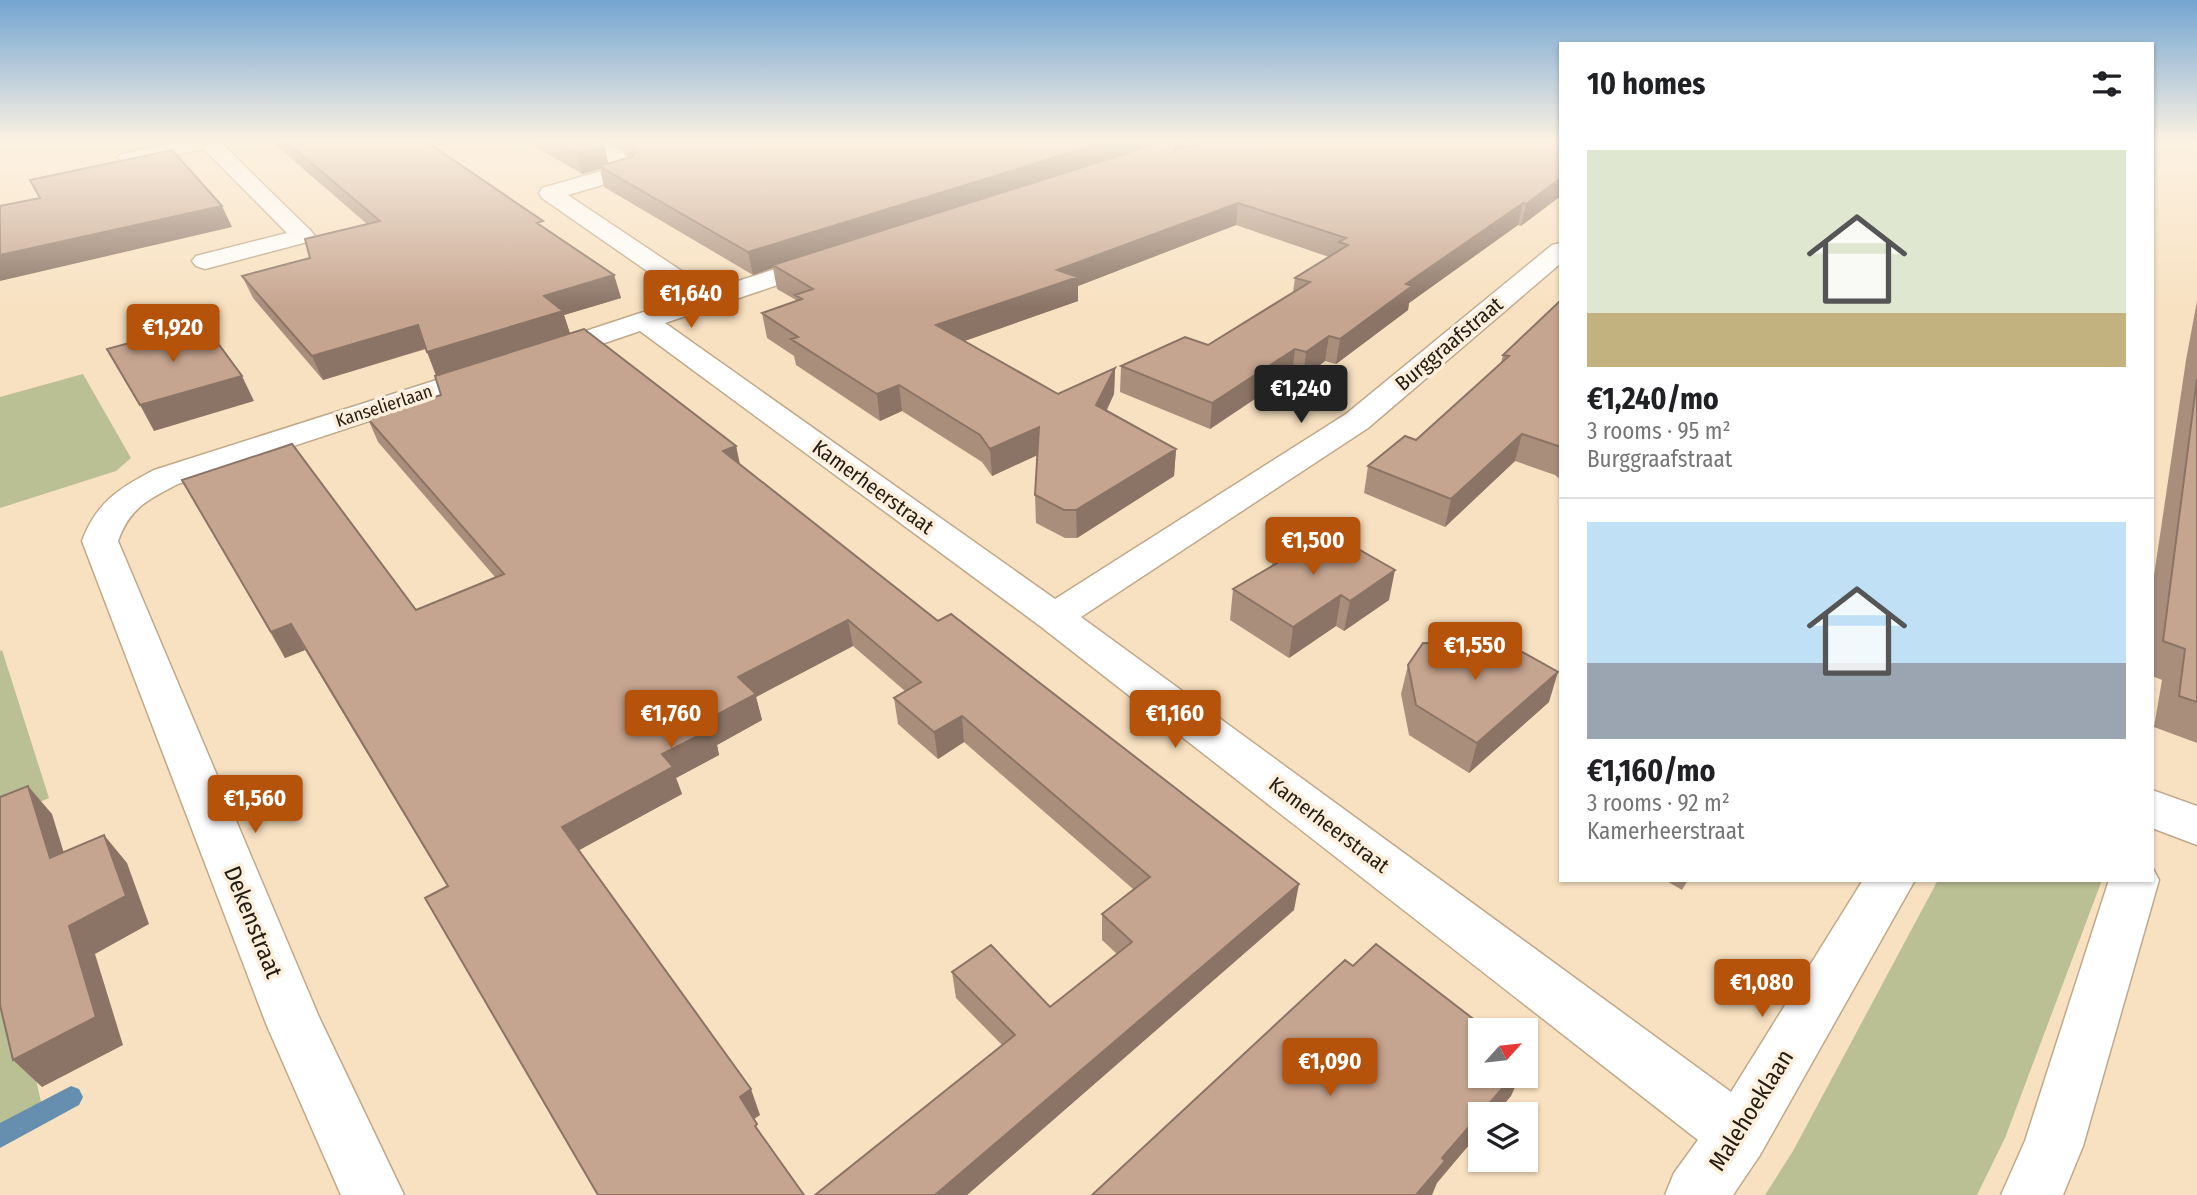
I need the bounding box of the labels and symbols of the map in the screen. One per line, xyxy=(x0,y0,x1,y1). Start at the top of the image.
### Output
pin: €1,640 xyxy=(634,270,748,330)
street label: Burggraafstraat xyxy=(1390,291,1508,397)
pin: €1,920 xyxy=(116,304,230,364)
pin: €1,240 xyxy=(1244,366,1358,425)
street label: Kanselierlaan xyxy=(333,380,435,432)
street label: Kamerheerstraat xyxy=(807,434,939,540)
pin: €1,500 xyxy=(1256,518,1370,577)
pin: €1,550 xyxy=(1418,622,1532,682)
pin: €1,760 xyxy=(614,690,728,750)
pin: €1,160 xyxy=(1118,690,1232,750)
street label: Kamerheerstraat xyxy=(1264,771,1394,879)
pin: €1,560 xyxy=(198,776,312,835)
street label: Dekenstraat xyxy=(218,862,288,982)
pin: €1,080 xyxy=(1705,960,1819,1019)
north arrow xyxy=(1468,1018,1538,1088)
pin: €1,090 xyxy=(1273,1038,1387,1098)
street label: Malehoeklaan xyxy=(1703,1044,1799,1176)

